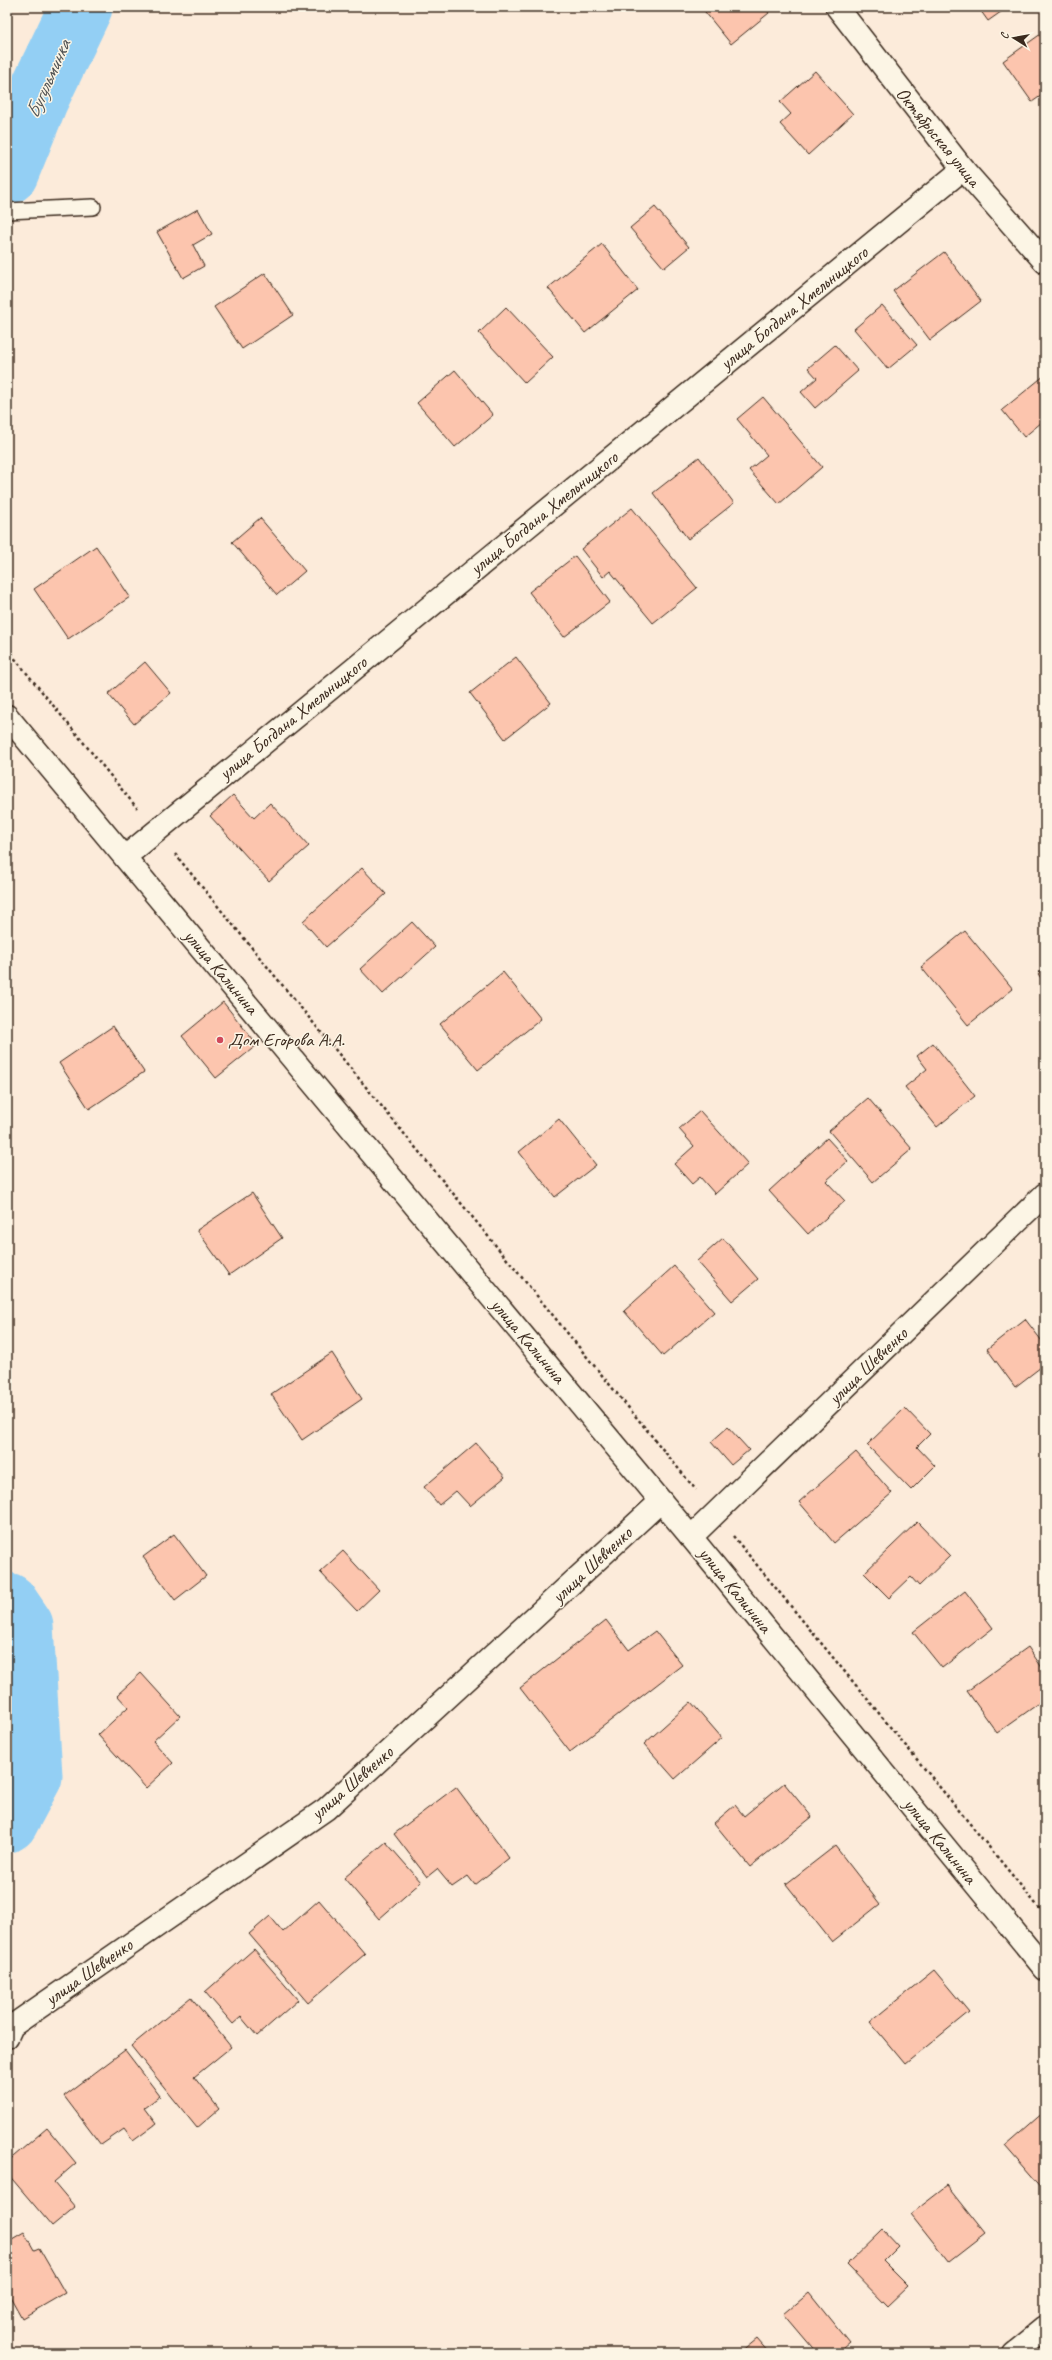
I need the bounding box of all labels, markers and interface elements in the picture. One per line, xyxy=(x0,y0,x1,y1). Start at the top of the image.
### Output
north arrow xyxy=(994,18,1034,58)
text: С xyxy=(997,31,1012,40)
water label: Бугульминка xyxy=(20,34,77,122)
street label: Октябрьская улица xyxy=(890,82,987,193)
street label: улица Богдана Хмельницкого xyxy=(714,240,874,376)
street label: улица Богдана Хмельницкого xyxy=(464,445,624,581)
street label: улица Богдана Хмельницкого xyxy=(213,650,373,786)
street label: улица Калинина xyxy=(178,924,265,1021)
place label: Дом Егорова А.А. xyxy=(228,1028,345,1052)
marker: Дом Егорова А.А. xyxy=(215,1035,225,1045)
street label: улица Калинина xyxy=(485,1293,572,1390)
street label: улица Шевченко xyxy=(822,1321,914,1411)
street label: улица Шевченко xyxy=(546,1521,638,1609)
street label: улица Калинина xyxy=(692,1541,778,1639)
street label: улица Шевченко xyxy=(305,1740,399,1826)
street label: улица Калинина xyxy=(897,1792,983,1890)
street label: улица Шевченко xyxy=(40,1932,139,2012)

